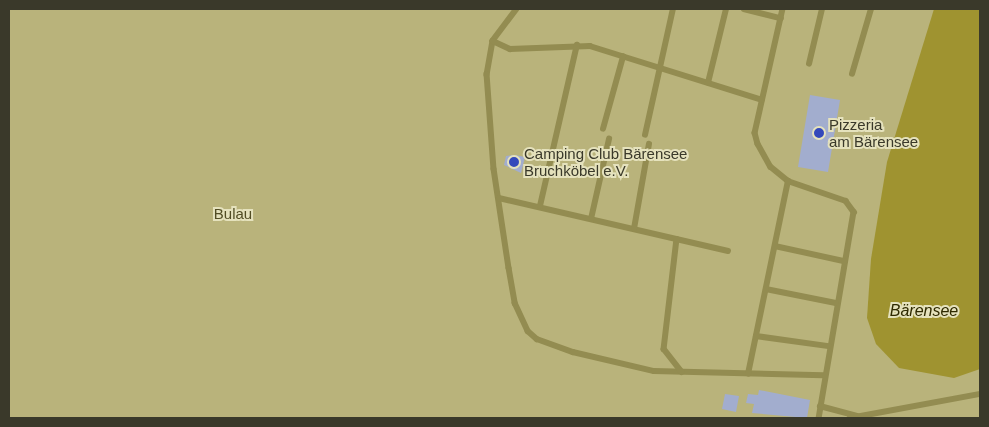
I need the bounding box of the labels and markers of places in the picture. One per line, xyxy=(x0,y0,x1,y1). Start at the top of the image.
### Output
place label: Pizzeria am Bärensee xyxy=(829,115,918,150)
marker: Pizzeria am Bärensee xyxy=(813,127,825,139)
place label: Camping Club Bärensee Bruchköbel e.V. xyxy=(524,144,687,179)
marker: Camping Club Bärensee Bruchköbel e.V. xyxy=(508,156,520,168)

